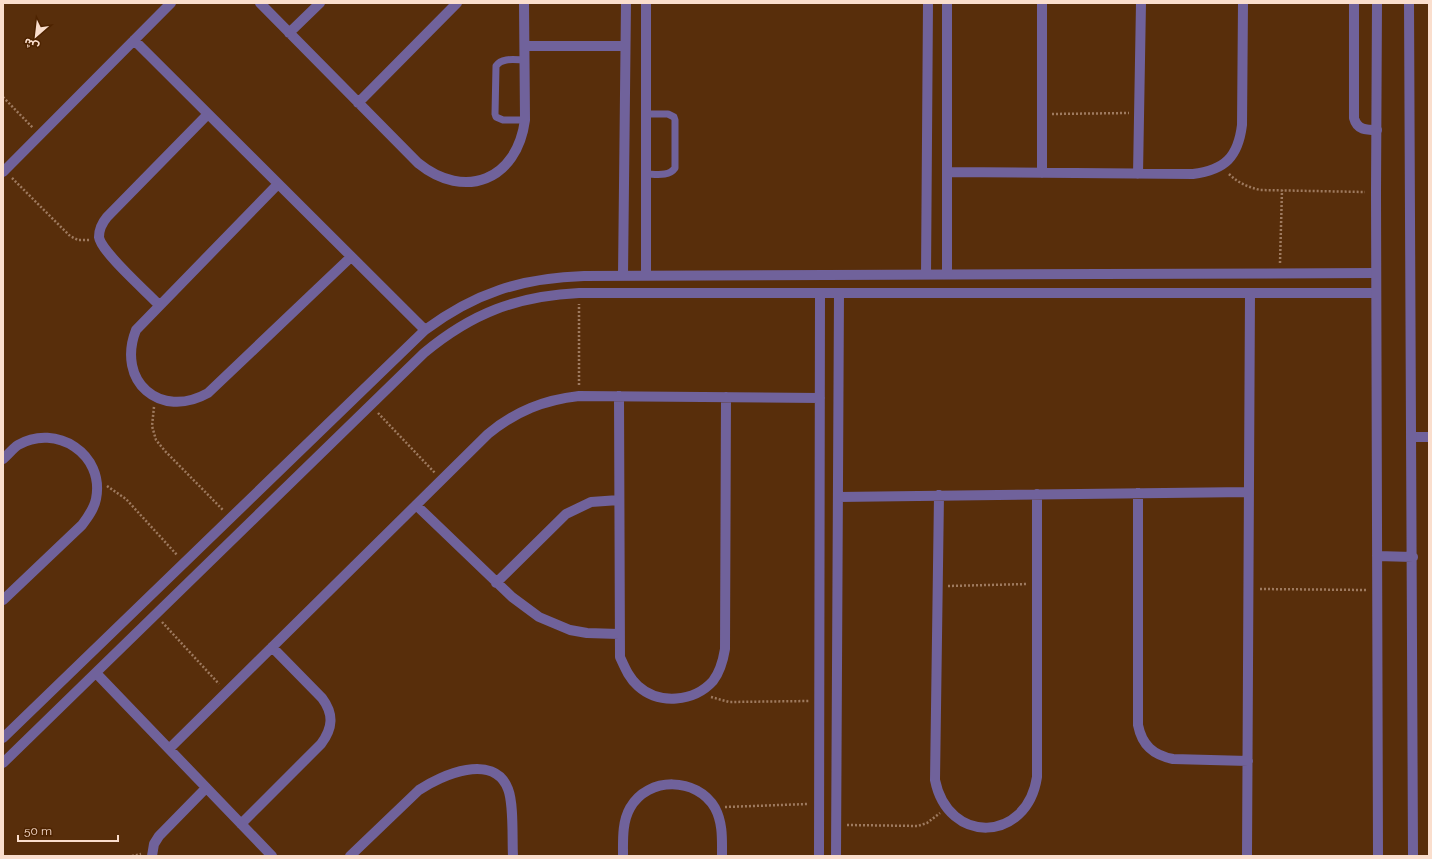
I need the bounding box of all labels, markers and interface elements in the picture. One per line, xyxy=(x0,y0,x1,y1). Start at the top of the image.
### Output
north arrow xyxy=(16,16,56,56)
text: ش xyxy=(22,35,41,54)
scale bar xyxy=(18,817,118,843)
text: 50 m xyxy=(24,824,52,838)

